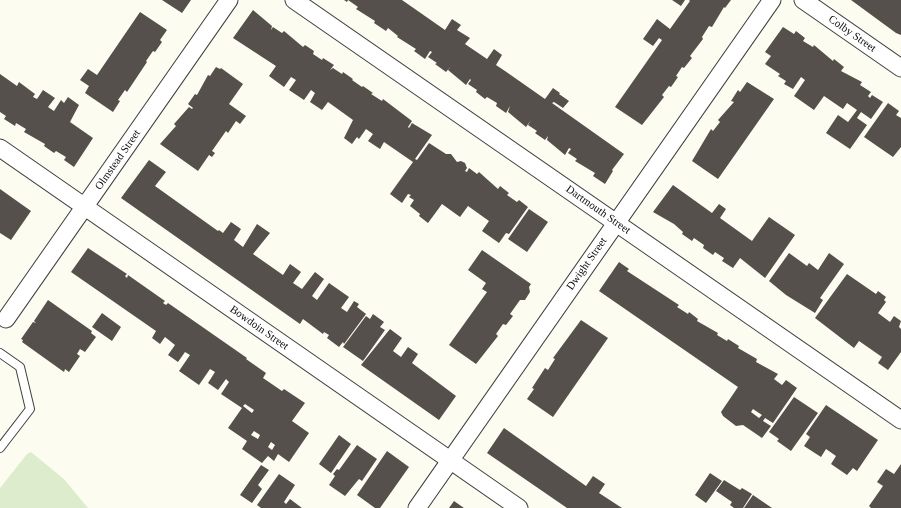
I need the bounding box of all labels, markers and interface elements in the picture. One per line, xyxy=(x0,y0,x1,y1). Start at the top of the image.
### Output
street label: Colby Street xyxy=(826,13,878,55)
street label: Olmstead Street xyxy=(92,127,144,193)
street label: Dartmouth Street xyxy=(563,183,633,237)
street label: Dwight Street xyxy=(564,235,610,293)
street label: Bowdoin Street xyxy=(227,303,291,353)

